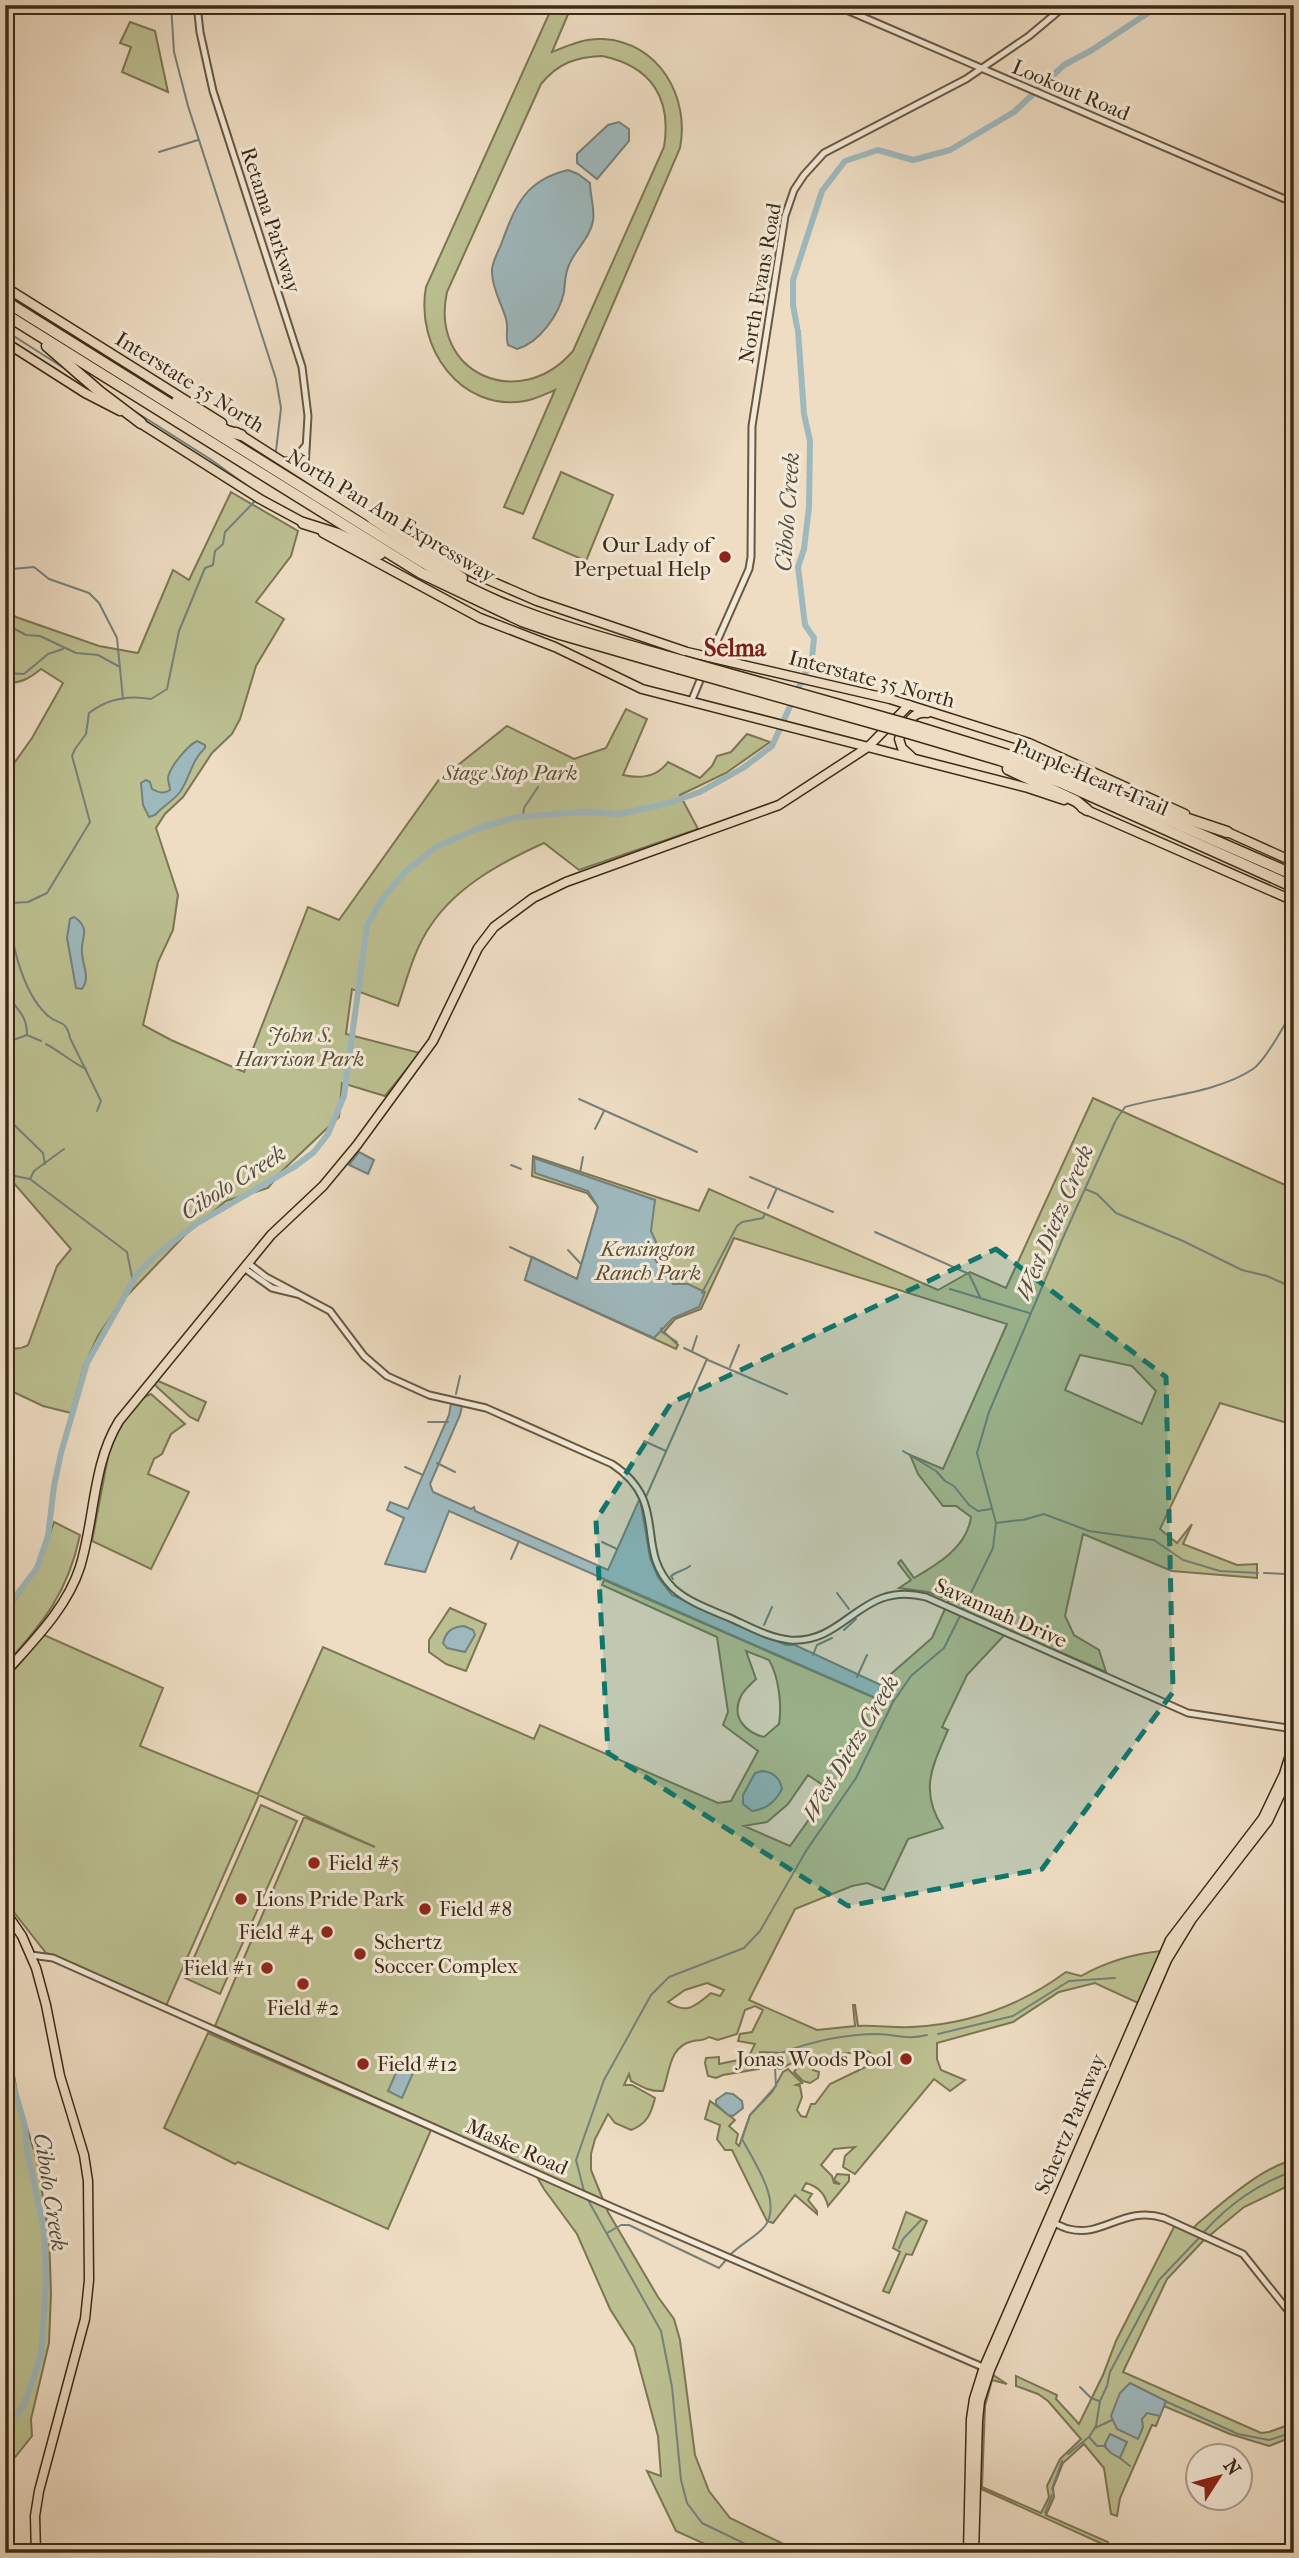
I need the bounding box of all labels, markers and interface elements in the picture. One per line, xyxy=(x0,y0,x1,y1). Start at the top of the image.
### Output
street label: Lookout Road xyxy=(1009,54,1134,126)
street label: Retama Parkway xyxy=(236,144,306,297)
street label: North Evans Road xyxy=(734,200,786,365)
street label: Interstate 35 North xyxy=(111,327,269,438)
street label: North Pan Am Expressway xyxy=(282,444,500,588)
water label: Cibolo Creek xyxy=(770,452,805,572)
place label: Our Lady of Perpetual Help xyxy=(574,533,715,581)
marker: Our Lady of Perpetual Help xyxy=(717,549,733,565)
district label: Selma xyxy=(704,634,767,662)
street label: Interstate 35 North xyxy=(786,645,958,713)
street label: Purple Heart Trail xyxy=(1010,733,1173,821)
park label: Stage Stop Park xyxy=(441,761,578,785)
park label: John S. Harrison Park xyxy=(235,1023,364,1071)
water label: Cibolo Creek xyxy=(176,1139,291,1225)
water label: West Dietz Creek xyxy=(1010,1141,1099,1304)
park label: Kensington Ranch Park xyxy=(593,1237,701,1285)
street label: Savannah Drive xyxy=(931,1573,1071,1653)
water label: West Dietz Creek xyxy=(796,1670,905,1826)
place label: Field #5 xyxy=(328,1851,400,1875)
marker: Field #5 xyxy=(306,1855,322,1871)
place label: Lions Pride Park xyxy=(255,1887,405,1911)
marker: Lions Pride Park xyxy=(233,1891,249,1907)
place label: Field #8 xyxy=(439,1897,512,1921)
marker: Field #8 xyxy=(417,1901,433,1917)
place label: Field #4 xyxy=(238,1920,314,1944)
marker: Field #4 xyxy=(319,1924,335,1940)
place label: Schertz Soccer Complex xyxy=(374,1930,518,1978)
marker: Schertz Soccer Complex xyxy=(352,1946,368,1962)
place label: Field #1 xyxy=(183,1956,253,1980)
marker: Field #1 xyxy=(259,1960,275,1976)
marker: Field #2 xyxy=(295,1976,311,1992)
place label: Field #2 xyxy=(266,1996,340,2020)
place label: Jonas Woods Pool xyxy=(735,2047,892,2071)
street label: Schertz Parkway xyxy=(1030,2049,1111,2198)
marker: Jonas Woods Pool xyxy=(898,2051,914,2067)
place label: Field #12 xyxy=(377,2052,458,2076)
marker: Field #12 xyxy=(355,2056,371,2072)
street label: Maske Road xyxy=(462,2114,572,2180)
water label: Cibolo Creek xyxy=(28,2131,73,2253)
north arrow xyxy=(1184,2442,1254,2512)
text: N xyxy=(1219,2455,1245,2480)

